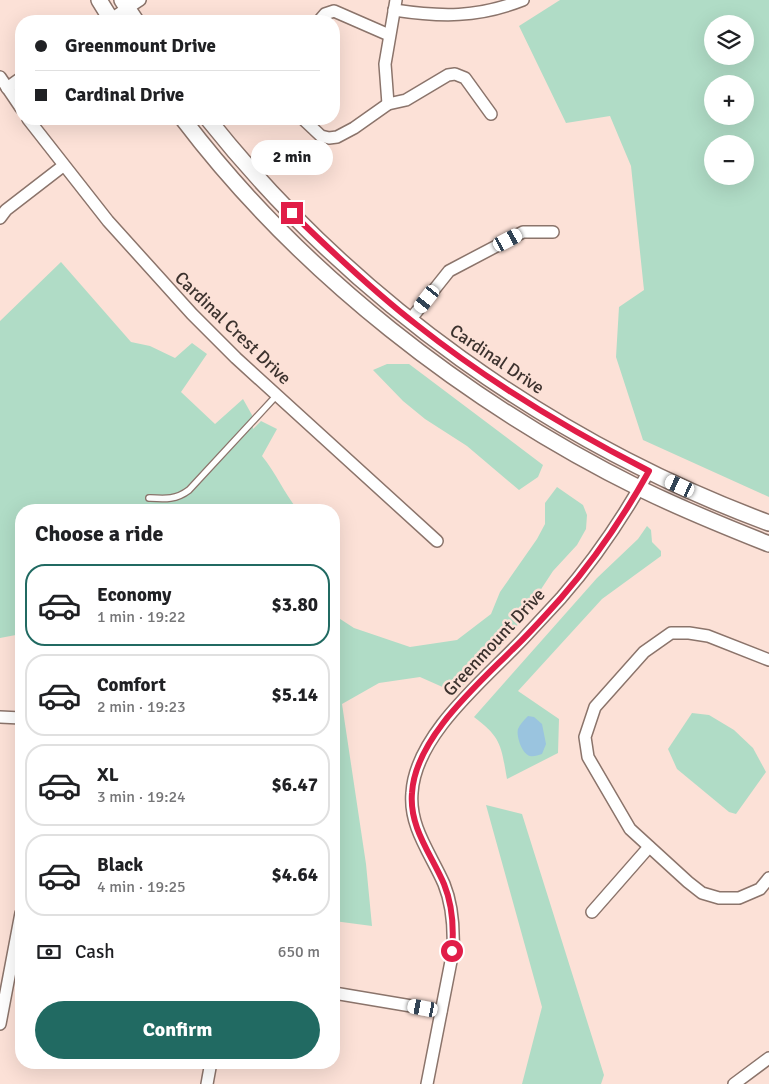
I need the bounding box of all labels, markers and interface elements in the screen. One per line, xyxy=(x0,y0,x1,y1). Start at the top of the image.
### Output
map controls xyxy=(704,15,754,185)
button: layers xyxy=(704,15,754,65)
text: Greenmount Drive xyxy=(65,34,216,58)
button: + xyxy=(704,75,754,125)
text: Cardinal Drive xyxy=(65,83,184,107)
button: − xyxy=(704,135,754,185)
callout: 2 min xyxy=(251,140,333,176)
text: 2 min xyxy=(273,147,311,167)
route end xyxy=(281,202,303,224)
car xyxy=(491,226,524,254)
street label: Cardinal Crest Drive xyxy=(170,267,296,389)
car xyxy=(411,283,442,315)
street label: Cardinal Drive xyxy=(446,319,548,399)
car xyxy=(663,473,696,499)
text: Choose a ride xyxy=(35,520,163,547)
icon: car xyxy=(37,583,82,628)
text: Economy xyxy=(97,583,171,607)
street label: Greenmount Drive xyxy=(438,583,550,701)
text: $3.80 xyxy=(272,593,318,617)
text: 1 min · 19:22 xyxy=(97,607,186,627)
icon: car xyxy=(37,673,82,718)
text: Comfort xyxy=(97,673,166,697)
text: $5.14 xyxy=(272,683,318,707)
text: 2 min · 19:23 xyxy=(97,697,186,717)
icon: car xyxy=(37,763,82,808)
text: XL xyxy=(97,763,119,787)
text: $6.47 xyxy=(272,773,318,797)
text: 3 min · 19:24 xyxy=(97,787,186,807)
icon: car xyxy=(37,853,82,898)
text: Black xyxy=(97,853,143,877)
text: $4.64 xyxy=(272,863,318,887)
text: 4 min · 19:25 xyxy=(97,877,186,897)
icon: cash xyxy=(35,938,63,966)
text: Cash xyxy=(75,940,115,964)
route start xyxy=(441,940,463,962)
text: 650 m xyxy=(278,942,320,962)
car xyxy=(406,998,439,1018)
button: Confirm xyxy=(35,1001,320,1059)

